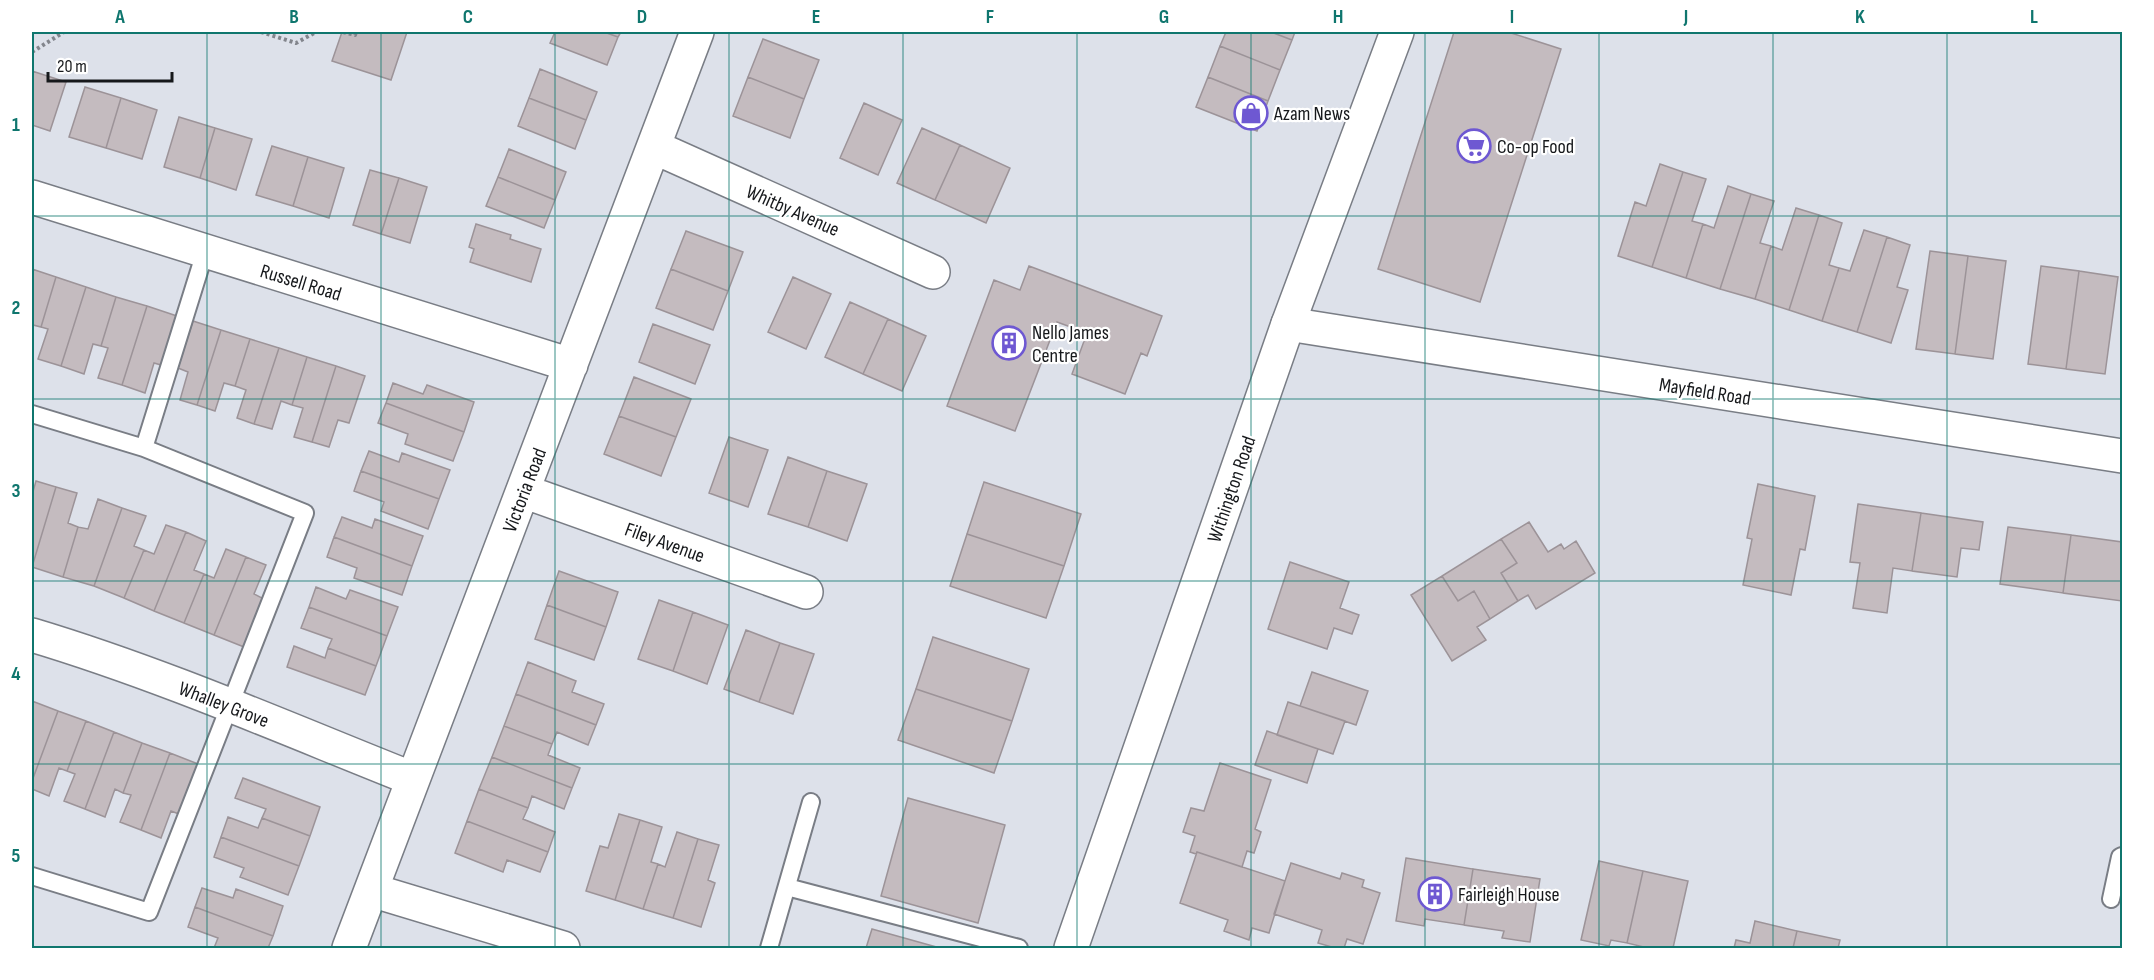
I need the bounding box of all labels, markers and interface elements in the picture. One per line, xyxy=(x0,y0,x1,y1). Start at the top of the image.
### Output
text: A xyxy=(114,5,125,29)
text: B xyxy=(289,5,299,29)
text: C xyxy=(463,5,473,29)
text: D xyxy=(637,5,647,29)
text: E xyxy=(812,5,820,29)
text: F xyxy=(986,5,994,29)
text: G xyxy=(1159,5,1169,29)
text: H xyxy=(1333,5,1343,29)
text: I xyxy=(1510,5,1514,29)
text: J xyxy=(1683,5,1688,29)
text: K xyxy=(1855,5,1865,29)
text: L xyxy=(2030,5,2038,29)
scale bar xyxy=(48,45,172,83)
text: 20 m xyxy=(57,56,87,77)
shop icon: Azam News xyxy=(1233,95,1269,131)
place label: Azam News xyxy=(1273,102,1350,126)
text: 1 xyxy=(12,113,20,137)
supermarket icon: Co-op Food xyxy=(1456,128,1492,164)
place label: Co-op Food xyxy=(1497,135,1574,159)
street label: Whitby Avenue xyxy=(742,180,843,242)
street label: Russell Road xyxy=(257,259,344,307)
text: 2 xyxy=(12,296,20,320)
place label: Nello James Centre xyxy=(1032,321,1109,368)
building icon: Nello James Centre xyxy=(991,325,1027,361)
street label: Mayfield Road xyxy=(1657,373,1752,411)
street label: Withington Road xyxy=(1203,433,1261,546)
street label: Victoria Road xyxy=(498,445,552,536)
text: 3 xyxy=(12,479,21,503)
street label: Filey Avenue xyxy=(622,517,708,568)
text: 4 xyxy=(11,662,21,686)
street label: Whalley Grove xyxy=(175,677,272,733)
text: 5 xyxy=(12,844,21,868)
building icon: Fairleigh House xyxy=(1417,876,1453,912)
place label: Fairleigh House xyxy=(1458,883,1560,907)

